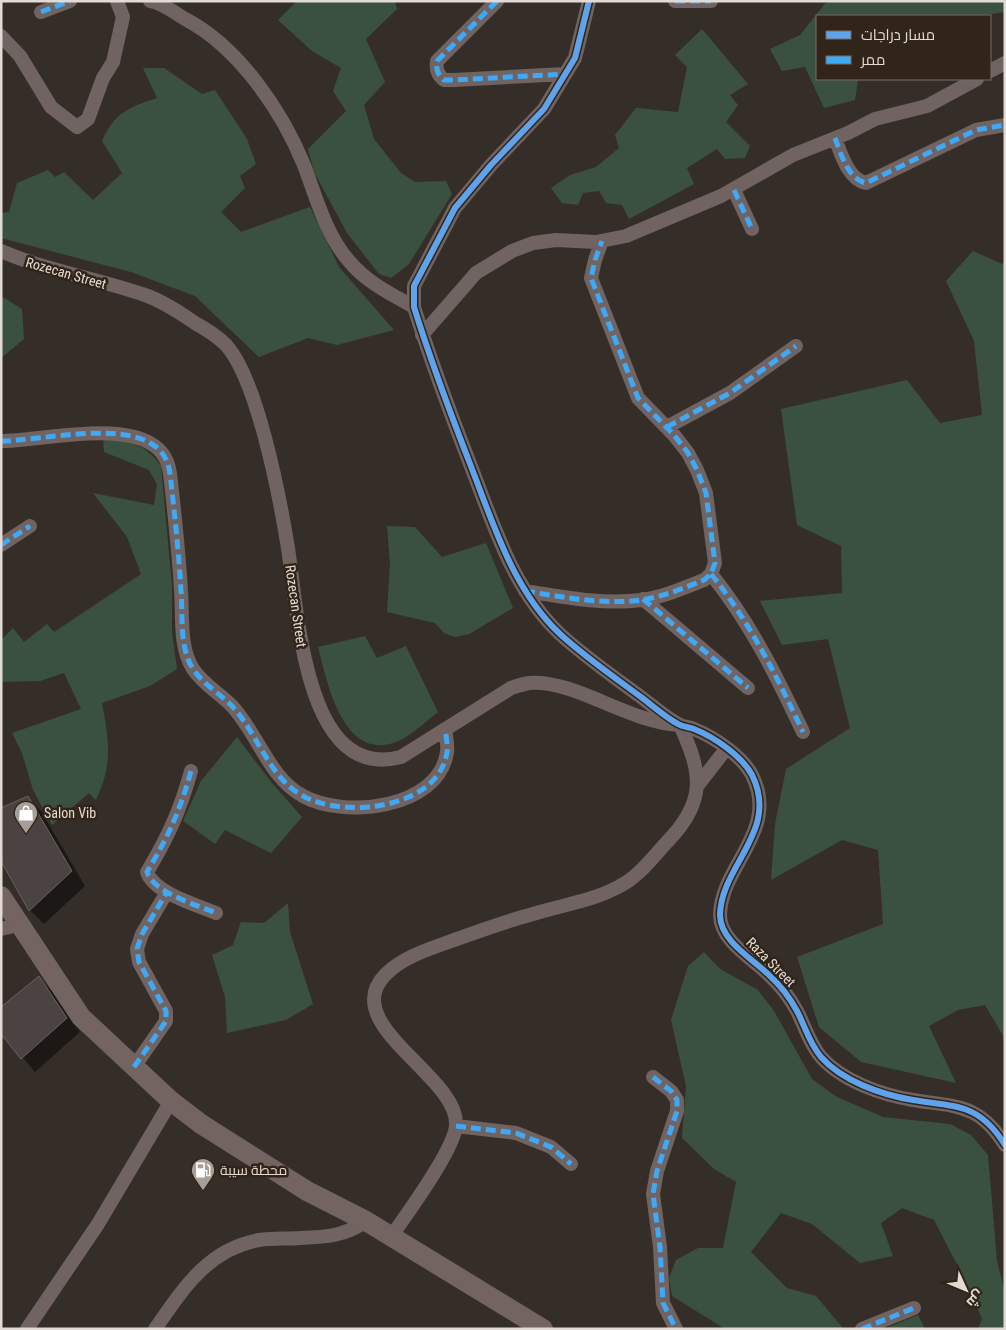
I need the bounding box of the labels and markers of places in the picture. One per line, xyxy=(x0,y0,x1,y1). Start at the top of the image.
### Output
shop icon: Salon Vib xyxy=(13,800,39,834)
place label: Salon Vib xyxy=(44,805,96,821)
fuel station icon: محطة سيبة xyxy=(190,1157,216,1191)
place label: محطة سيبة xyxy=(220,1162,287,1178)

